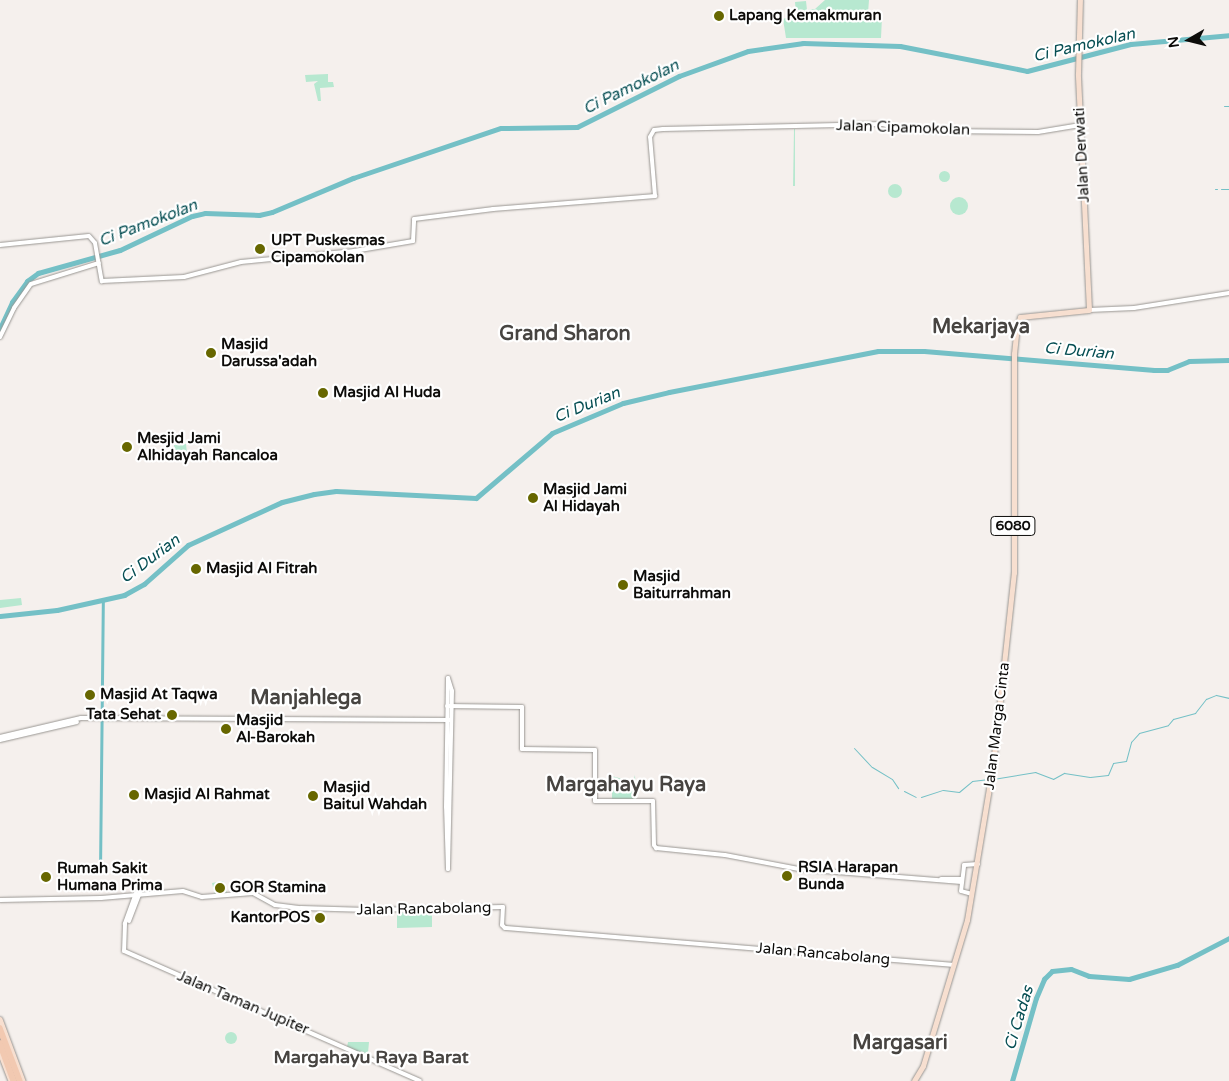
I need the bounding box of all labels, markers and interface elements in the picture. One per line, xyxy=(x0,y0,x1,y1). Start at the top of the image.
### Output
place label: Lapang Kemakmuran xyxy=(729,7,882,25)
marker: Lapang Kemakmuran xyxy=(713,10,725,22)
north arrow xyxy=(1164,15,1214,65)
water label: Ci Pamokolan xyxy=(1031,24,1137,66)
text: N xyxy=(1164,35,1183,49)
water label: Ci Pamokolan xyxy=(580,56,682,118)
street label: Jalan Derwati xyxy=(1071,107,1093,203)
street label: Jalan Cipamokolan xyxy=(836,117,970,139)
water label: Ci Pamokolan xyxy=(96,195,200,251)
place label: UPT Puskesmas Cipamokolan xyxy=(271,231,385,266)
marker: UPT Puskesmas Cipamokolan xyxy=(253,242,267,256)
district label: Mekarjaya xyxy=(932,315,1030,339)
district label: Grand Sharon xyxy=(499,322,631,346)
place label: Masjid Darussa'adah xyxy=(221,335,317,370)
water label: Ci Durian xyxy=(1043,338,1115,364)
marker: Masjid Darussa'adah xyxy=(205,347,217,359)
water label: Ci Durian xyxy=(551,383,623,427)
place label: Masjid Al Huda xyxy=(333,384,441,402)
marker: Masjid Al Huda xyxy=(317,387,329,399)
place label: Mesjid Jami Alhidayah Rancaloa xyxy=(137,429,278,464)
marker: Mesjid Jami Alhidayah Rancaloa xyxy=(121,441,133,453)
place label: Masjid Jami Al Hidayah xyxy=(543,480,627,515)
marker: Masjid Jami Al Hidayah xyxy=(527,492,539,504)
road number: 6080 xyxy=(989,514,1037,538)
water label: Ci Durian xyxy=(116,530,184,588)
place label: Masjid Al Fitrah xyxy=(206,560,317,578)
marker: Masjid Al Fitrah xyxy=(190,563,202,575)
place label: Masjid Baiturrahman xyxy=(633,567,731,602)
marker: Masjid Baiturrahman xyxy=(617,579,629,591)
street label: Jalan Marga Cinta xyxy=(980,661,1014,791)
place label: Masjid At Taqwa xyxy=(100,686,218,704)
district label: Manjahlega xyxy=(250,686,362,710)
marker: Masjid At Taqwa xyxy=(84,689,96,701)
place label: Tata Sehat xyxy=(86,706,161,724)
marker: Tata Sehat xyxy=(165,708,179,722)
place label: Masjid Al-Barokah xyxy=(236,711,315,746)
marker: Masjid Al-Barokah xyxy=(220,723,232,735)
district label: Margahayu Raya xyxy=(546,773,706,797)
place label: Masjid Baitul Wahdah xyxy=(323,778,427,813)
place label: Masjid Al Rahmat xyxy=(144,786,270,804)
marker: Masjid Al Rahmat xyxy=(128,789,140,801)
marker: Masjid Baitul Wahdah xyxy=(307,790,319,802)
place label: RSIA Harapan Bunda xyxy=(798,858,898,893)
place label: Rumah Sakit Humana Prima xyxy=(57,859,163,894)
marker: RSIA Harapan Bunda xyxy=(780,869,794,883)
marker: Rumah Sakit Humana Prima xyxy=(39,870,53,884)
place label: GOR Stamina xyxy=(230,879,326,897)
marker: GOR Stamina xyxy=(214,882,226,894)
street label: Jalan Rancabolang xyxy=(357,899,491,919)
place label: KantorPOS xyxy=(231,909,310,927)
marker: KantorPOS xyxy=(314,912,326,924)
street label: Jalan Rancabolang xyxy=(755,939,891,969)
street label: Jalan Taman Jupiter xyxy=(174,967,312,1039)
water label: Ci Cadas xyxy=(1000,984,1038,1052)
district label: Margasari xyxy=(852,1031,948,1055)
district label: Margahayu Raya Barat xyxy=(273,1046,469,1068)

